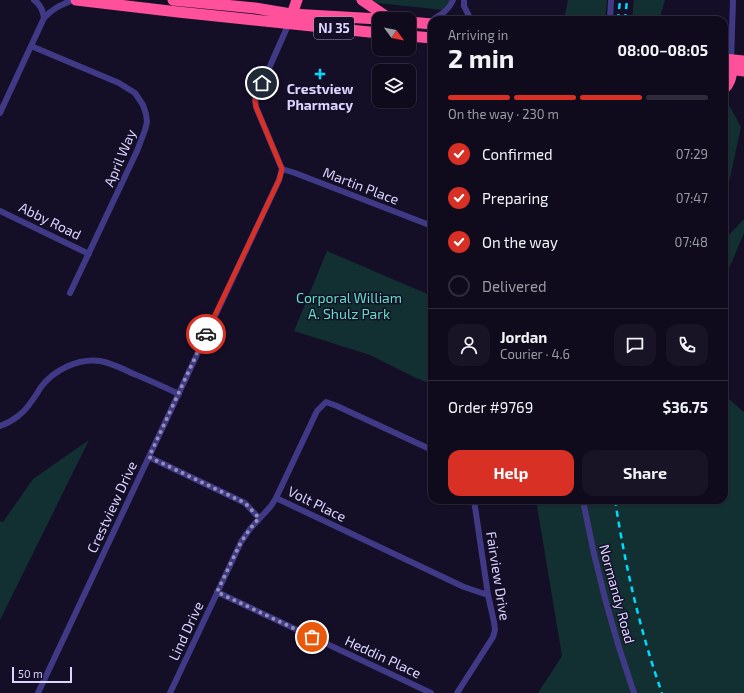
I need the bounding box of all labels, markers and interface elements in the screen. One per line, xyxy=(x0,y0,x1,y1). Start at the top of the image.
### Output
north arrow xyxy=(372,12,416,56)
map controls xyxy=(372,12,416,108)
road number: NJ 35 xyxy=(314,17,354,39)
text: Arriving in xyxy=(448,27,508,43)
text: 08:00–08:05 xyxy=(618,41,708,59)
text: 2 min xyxy=(448,42,514,73)
button: layers xyxy=(372,64,416,108)
pin xyxy=(245,66,279,100)
marker: Crestview Pharmacy xyxy=(315,69,325,79)
icon: home xyxy=(251,72,273,94)
place label: Crestview Pharmacy xyxy=(287,80,353,113)
text: On the way · 230 m xyxy=(448,106,559,122)
street label: April Way xyxy=(100,126,139,189)
icon: check xyxy=(448,143,470,165)
text: Confirmed xyxy=(482,145,553,163)
text: 07:29 xyxy=(676,146,708,162)
street label: Martin Place xyxy=(321,163,402,208)
icon: check xyxy=(448,187,470,209)
text: Preparing xyxy=(482,189,548,207)
text: 07:47 xyxy=(676,190,708,206)
street label: Abby Road xyxy=(16,198,84,243)
icon: check xyxy=(448,231,470,253)
text: On the way xyxy=(482,233,558,251)
text: 07:48 xyxy=(675,234,708,250)
text: Delivered xyxy=(482,277,547,295)
park label: Corporal William A. Shulz Park xyxy=(296,289,402,322)
courier xyxy=(186,314,226,354)
icon: car xyxy=(195,323,217,345)
button: person xyxy=(448,324,490,366)
button: chat xyxy=(614,324,656,366)
button: phone xyxy=(666,324,708,366)
text: Jordan xyxy=(500,328,547,346)
text: Courier · 4.6 xyxy=(500,346,570,362)
text: Order #9769 xyxy=(448,398,533,416)
text: $36.75 xyxy=(663,398,708,416)
button: Help xyxy=(448,450,574,496)
button: Share xyxy=(582,450,708,496)
street label: Crestview Drive xyxy=(83,458,140,555)
street label: Volt Place xyxy=(285,482,349,525)
street label: Fairview Drive xyxy=(483,530,514,622)
street label: Normandy Road xyxy=(596,542,639,645)
street label: Lind Drive xyxy=(164,599,207,663)
pin xyxy=(295,620,329,654)
icon: bag xyxy=(301,626,323,648)
street label: Heddin Place xyxy=(342,632,424,682)
scale bar xyxy=(12,665,72,684)
text: 50 m xyxy=(18,667,43,680)

